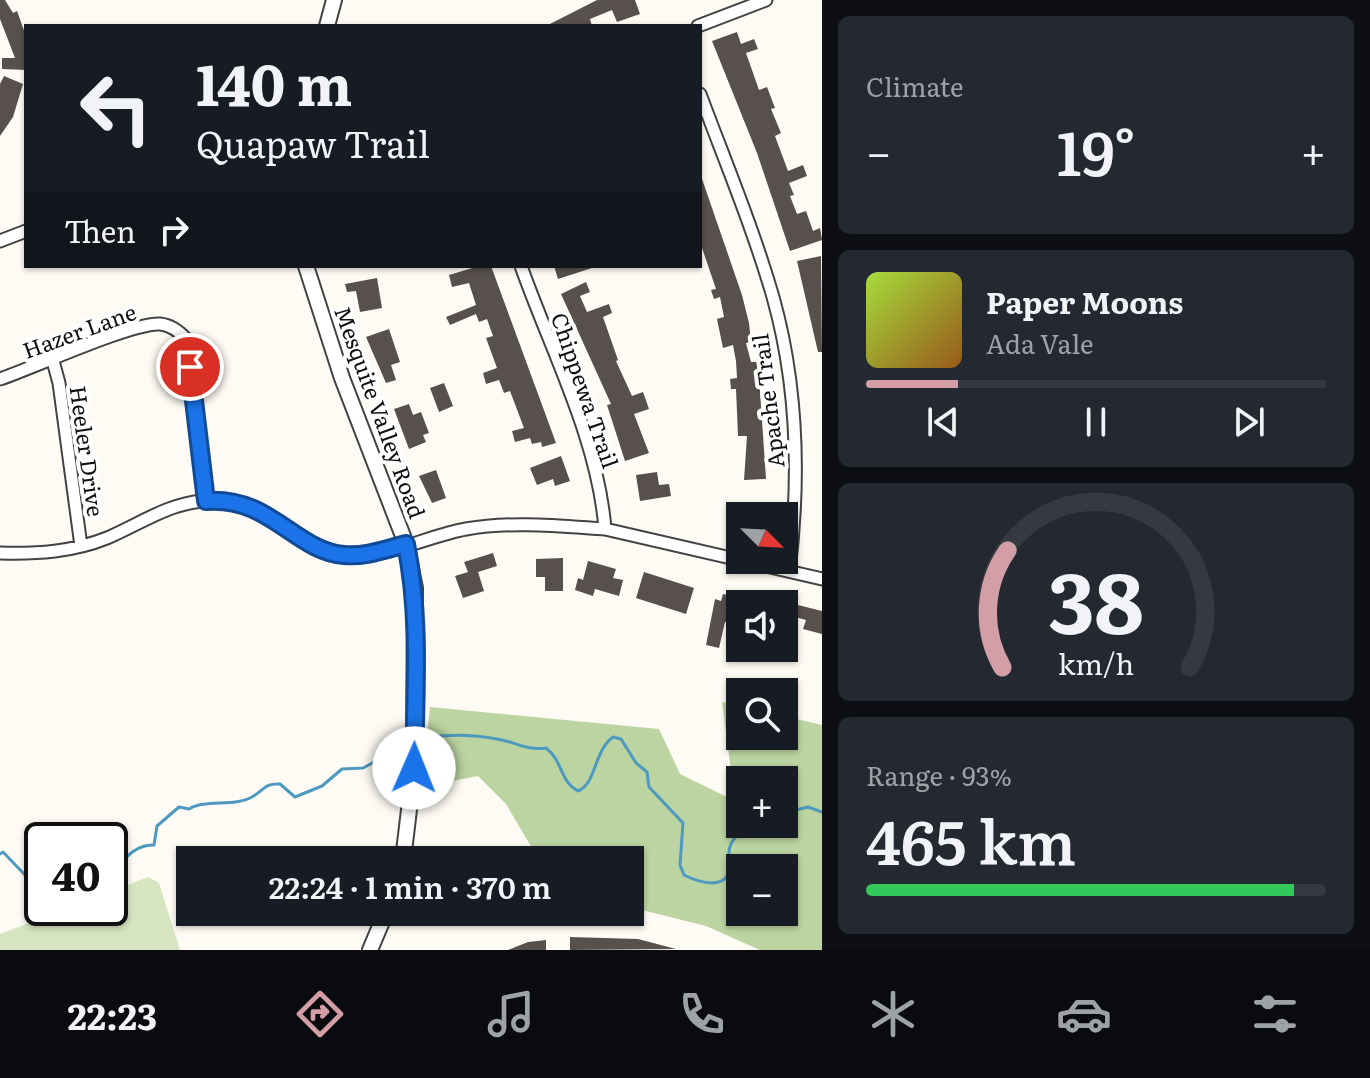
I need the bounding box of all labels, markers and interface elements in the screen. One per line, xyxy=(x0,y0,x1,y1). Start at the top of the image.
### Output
text: 140 m xyxy=(196,40,352,123)
icon: left xyxy=(64,56,168,160)
text: Climate xyxy=(866,66,964,105)
text: 19° xyxy=(1057,105,1135,194)
text: Quapaw Trail xyxy=(196,116,430,169)
text: − xyxy=(866,117,892,183)
text: + xyxy=(1300,117,1326,183)
text: Then xyxy=(64,208,136,252)
icon: right xyxy=(152,208,196,252)
text: Paper Moons xyxy=(986,279,1183,323)
street label: Hazer Lane xyxy=(18,294,140,366)
street label: Mesquite Valley Road xyxy=(327,301,435,523)
street label: Chippewa Trail xyxy=(544,308,628,472)
text: Ada Vale xyxy=(986,323,1093,362)
street label: Apache Trail xyxy=(742,332,792,470)
pin xyxy=(156,333,224,401)
icon: arrive xyxy=(168,345,212,389)
street label: Heeler Drive xyxy=(62,383,114,519)
icon: previous xyxy=(921,400,965,444)
icon: pause xyxy=(1074,400,1118,444)
icon: next xyxy=(1227,400,1271,444)
north arrow xyxy=(726,502,798,574)
map controls xyxy=(726,502,798,926)
text: 38 xyxy=(1048,535,1144,659)
button: sound xyxy=(726,590,798,662)
text: km/h xyxy=(1058,641,1134,684)
button: search xyxy=(726,678,798,750)
position arrow xyxy=(372,726,456,810)
text: Range · 93% xyxy=(866,755,1012,794)
button: + xyxy=(726,766,798,838)
text: 465 km xyxy=(866,794,1076,883)
speed limit sign: 40 xyxy=(24,822,128,926)
button: − xyxy=(726,854,798,926)
text: 22:24 · 1 min · 370 m xyxy=(269,864,551,908)
icon: directions xyxy=(292,986,348,1042)
icon: music xyxy=(483,986,539,1042)
icon: phone xyxy=(674,986,730,1042)
icon: climate xyxy=(865,986,921,1042)
icon: car xyxy=(1056,986,1112,1042)
icon: filters xyxy=(1247,986,1303,1042)
text: 22:23 xyxy=(67,988,157,1041)

